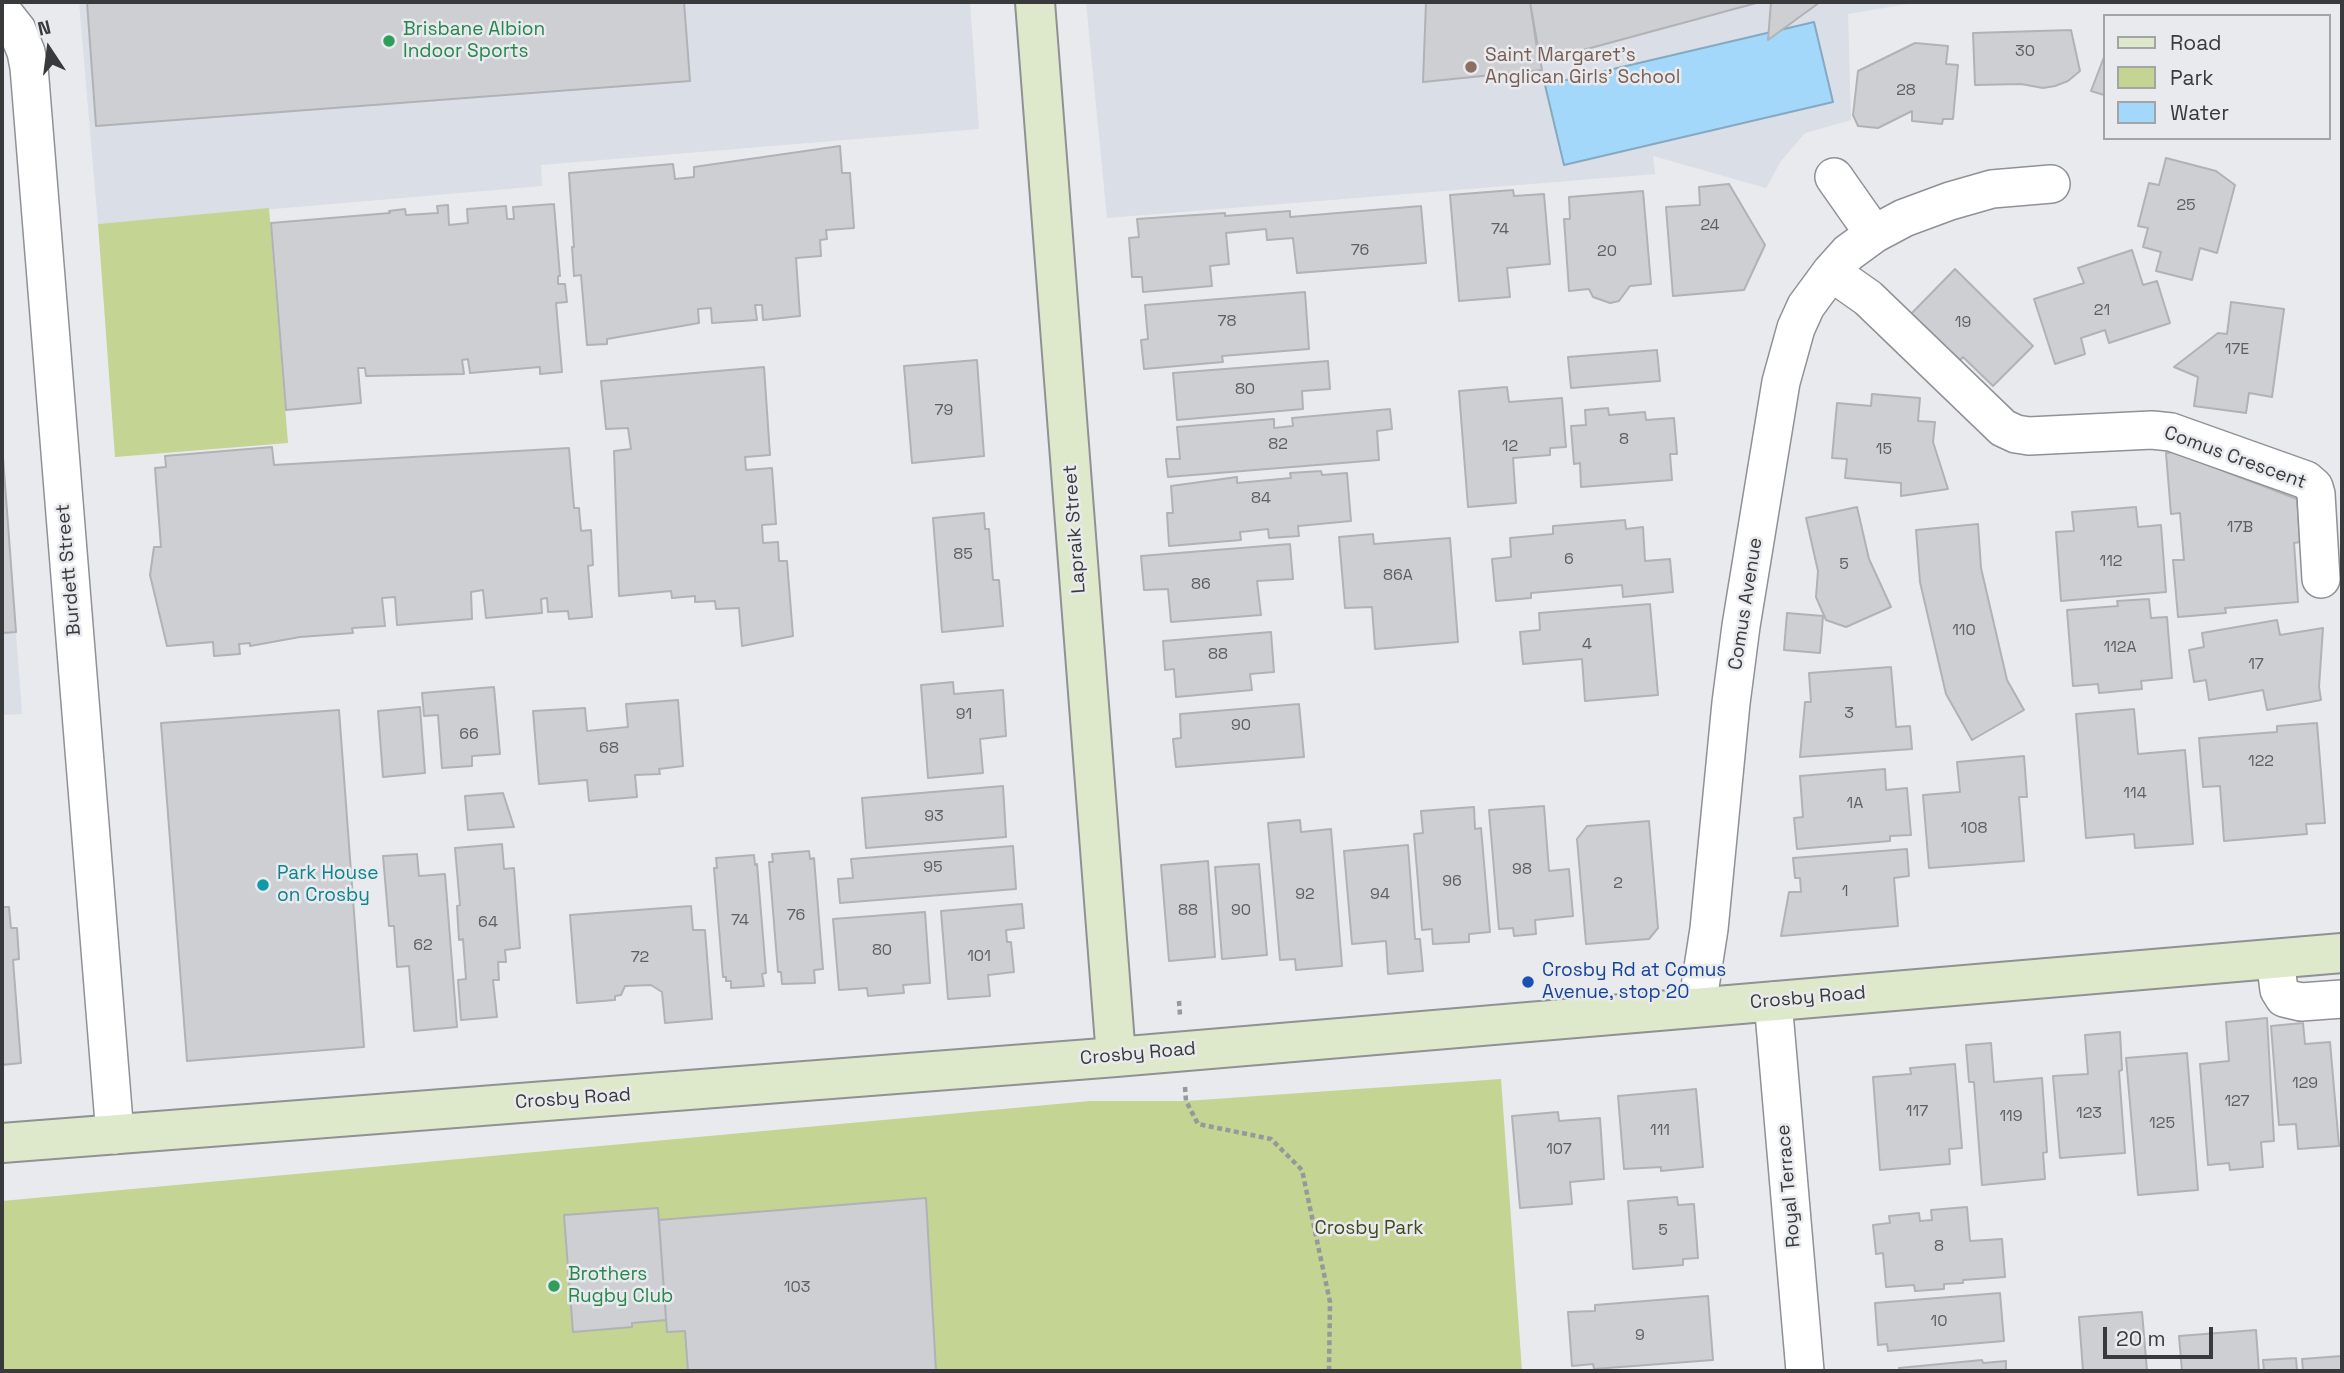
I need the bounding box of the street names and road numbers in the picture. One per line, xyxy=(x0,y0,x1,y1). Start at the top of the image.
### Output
street label: Comus Crescent xyxy=(2161,422,2309,494)
street label: Lapraik Street xyxy=(1059,464,1091,594)
street label: Burdett Street xyxy=(52,503,86,637)
street label: Comus Avenue xyxy=(1724,536,1768,672)
street label: Crosby Road xyxy=(1749,982,1867,1014)
street label: Crosby Road xyxy=(1079,1038,1197,1070)
street label: Crosby Road xyxy=(514,1084,632,1114)
street label: Royal Terrace xyxy=(1772,1123,1806,1249)

